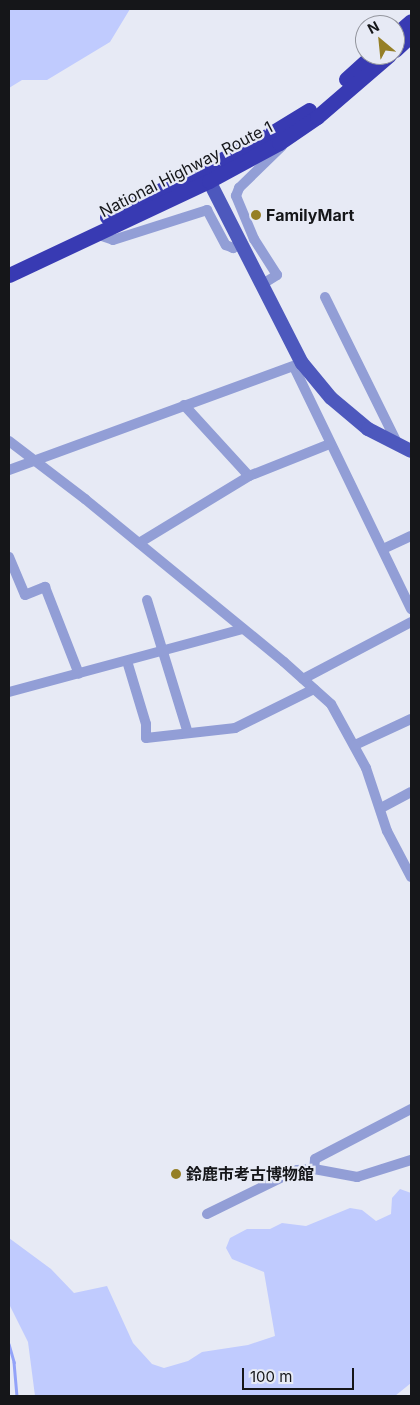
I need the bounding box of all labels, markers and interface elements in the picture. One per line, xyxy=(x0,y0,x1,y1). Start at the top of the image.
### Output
north arrow xyxy=(355,15,405,65)
text: N xyxy=(364,17,382,37)
street label: National Highway Route 1 xyxy=(96,117,276,221)
place label: FamilyMart xyxy=(266,205,354,225)
marker: FamilyMart xyxy=(250,209,262,221)
place label: 鈴鹿市考古博物館 xyxy=(186,1164,314,1184)
marker: 鈴鹿市考古博物館 xyxy=(170,1168,182,1180)
scale bar xyxy=(245,1358,358,1390)
text: 100 m xyxy=(250,1367,292,1386)

